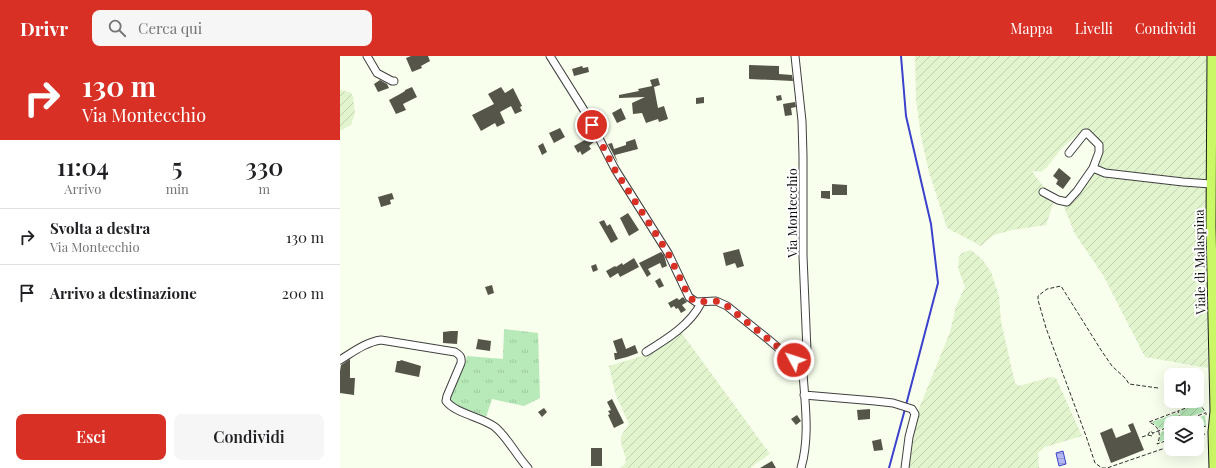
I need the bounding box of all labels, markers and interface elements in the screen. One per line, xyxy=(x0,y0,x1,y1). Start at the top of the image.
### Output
search box xyxy=(92,10,372,46)
text: Drivr xyxy=(20,15,68,41)
icon: search xyxy=(106,17,128,39)
text: Cerca qui xyxy=(138,18,202,38)
text: Mappa xyxy=(1010,19,1053,38)
text: Livelli xyxy=(1075,19,1113,38)
text: Condividi xyxy=(1135,19,1196,38)
text: 130 m xyxy=(82,67,156,104)
icon: right xyxy=(16,72,68,124)
text: Via Montecchio xyxy=(82,103,206,127)
pin xyxy=(575,108,609,142)
icon: arrive xyxy=(581,114,603,136)
text: 11:04 xyxy=(57,150,109,182)
text: 5 xyxy=(172,150,183,182)
text: 330 xyxy=(245,150,283,182)
street label: Via Montecchio xyxy=(783,168,800,259)
text: Arrivo xyxy=(64,180,101,197)
text: min xyxy=(166,180,189,197)
text: m xyxy=(259,180,270,197)
street label: Viale di Malaspina xyxy=(1190,209,1208,316)
text: Svolta a destra xyxy=(50,218,150,238)
icon: right xyxy=(16,226,38,248)
text: 130 m xyxy=(286,227,324,247)
text: Via Montecchio xyxy=(50,238,140,255)
icon: arrive xyxy=(16,282,38,304)
text: Arrivo a destinazione xyxy=(50,283,197,303)
text: 200 m xyxy=(282,283,324,303)
position arrow xyxy=(773,339,815,381)
map controls xyxy=(1164,368,1204,456)
button: sound xyxy=(1164,368,1204,408)
button: Esci xyxy=(16,414,166,460)
button: Condividi xyxy=(174,414,324,460)
button: layers xyxy=(1164,416,1204,456)

